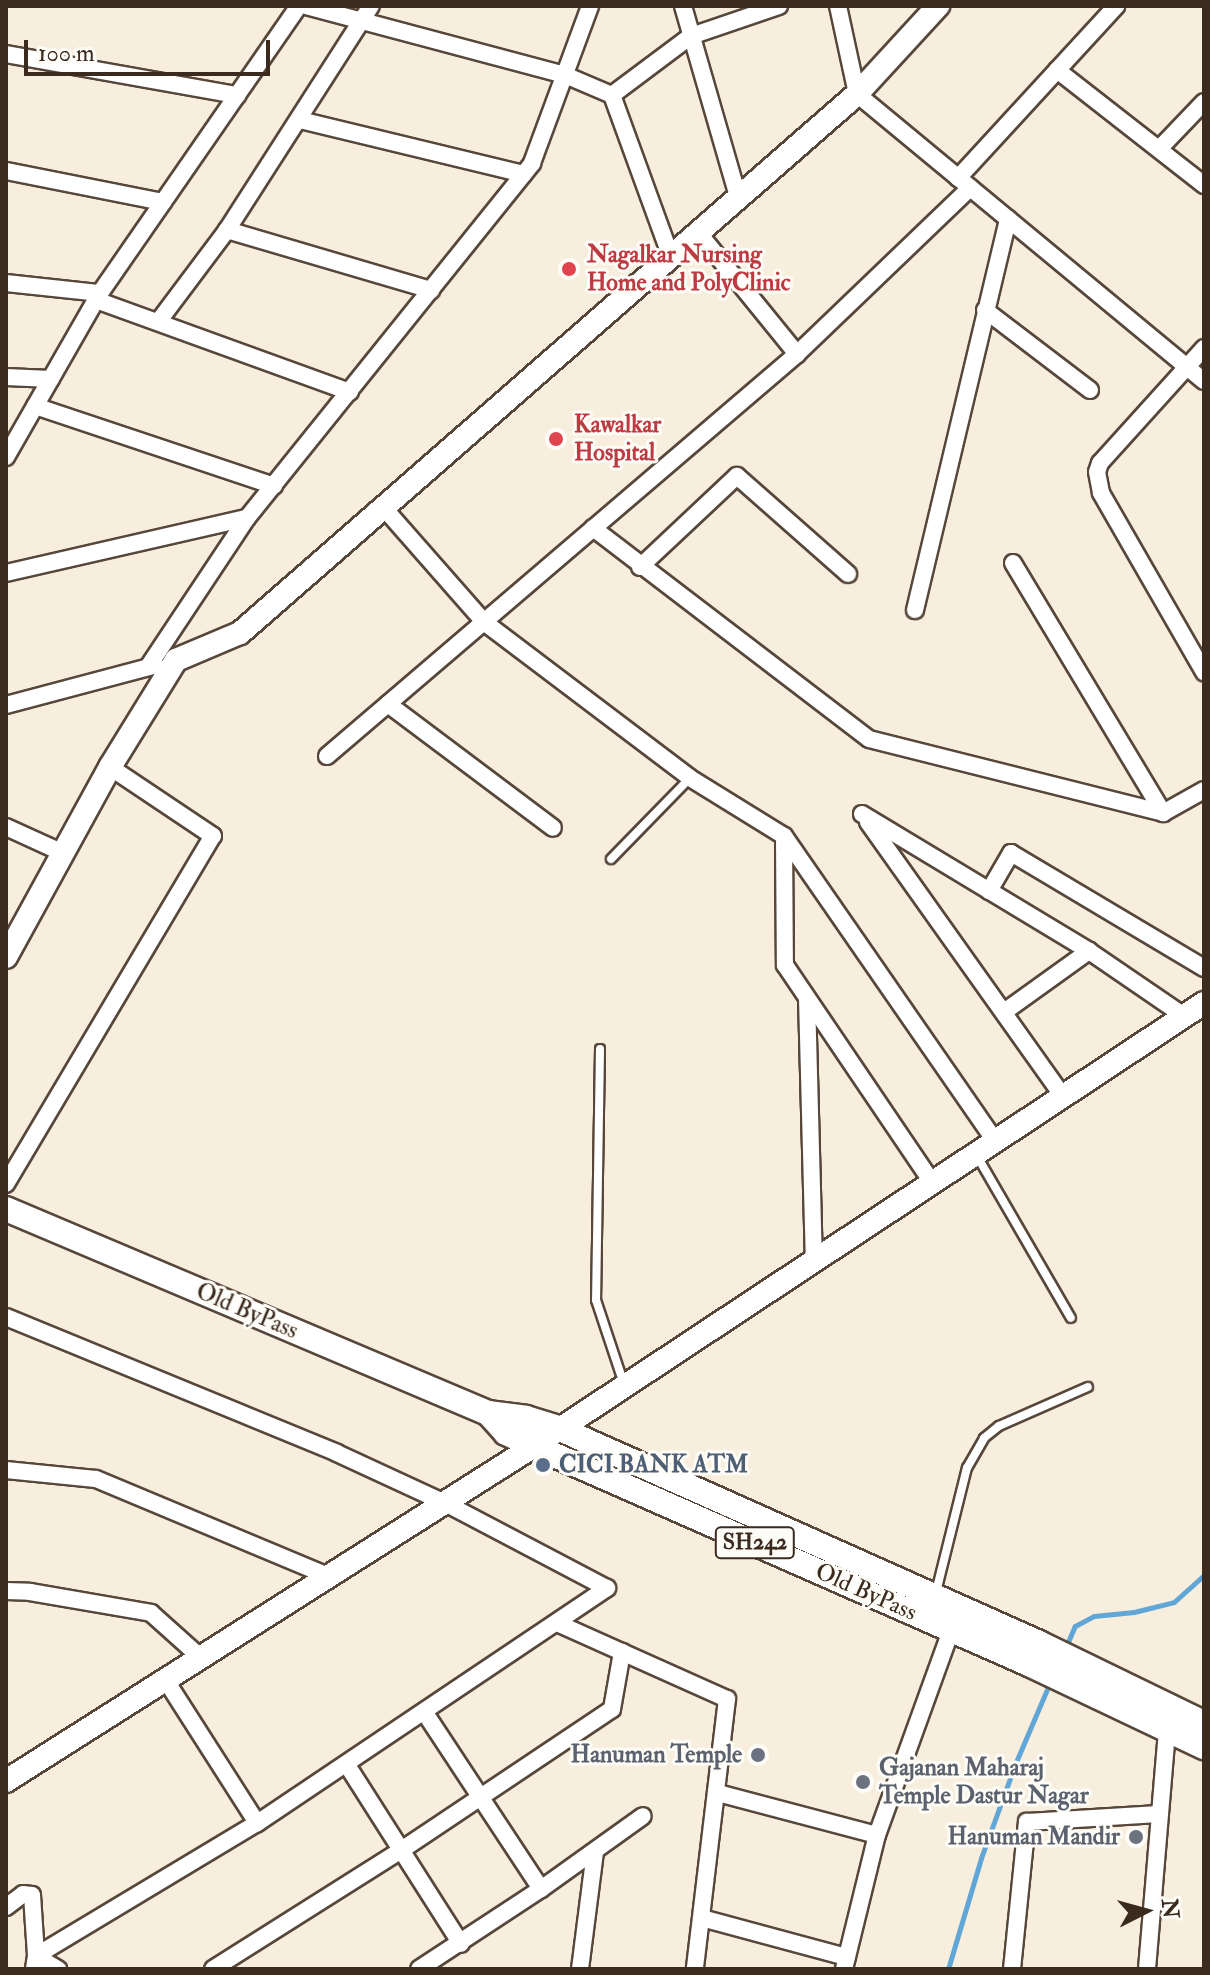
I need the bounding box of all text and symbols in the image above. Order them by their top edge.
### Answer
scale bar [28,24,274,74]
text: 100 m [38,38,95,69]
place label: Nagalkar Nursing Home and PolyClinic [587,241,790,297]
marker: Nagalkar Nursing Home and PolyClinic [558,258,580,280]
place label: Kawalkar Hospital [574,411,661,467]
marker: Kawalkar Hospital [545,428,567,450]
street label: Old ByPass [192,1277,302,1345]
place label: CICI BANK ATM [559,1451,748,1479]
marker: CICI BANK ATM [534,1456,552,1474]
road number: SH242 [713,1525,797,1561]
street label: Old ByPass [811,1557,921,1627]
place label: Hanuman Temple [571,1741,742,1769]
marker: Hanuman Temple [749,1746,767,1764]
place label: Gajanan Maharaj Temple Dastur Nagar [879,1754,1089,1810]
marker: Gajanan Maharaj Temple Dastur Nagar [854,1773,872,1791]
place label: Hanuman Mandir [948,1823,1120,1851]
marker: Hanuman Mandir [1127,1828,1145,1846]
north arrow [1106,1871,1186,1951]
text: N [1155,1897,1185,1920]

